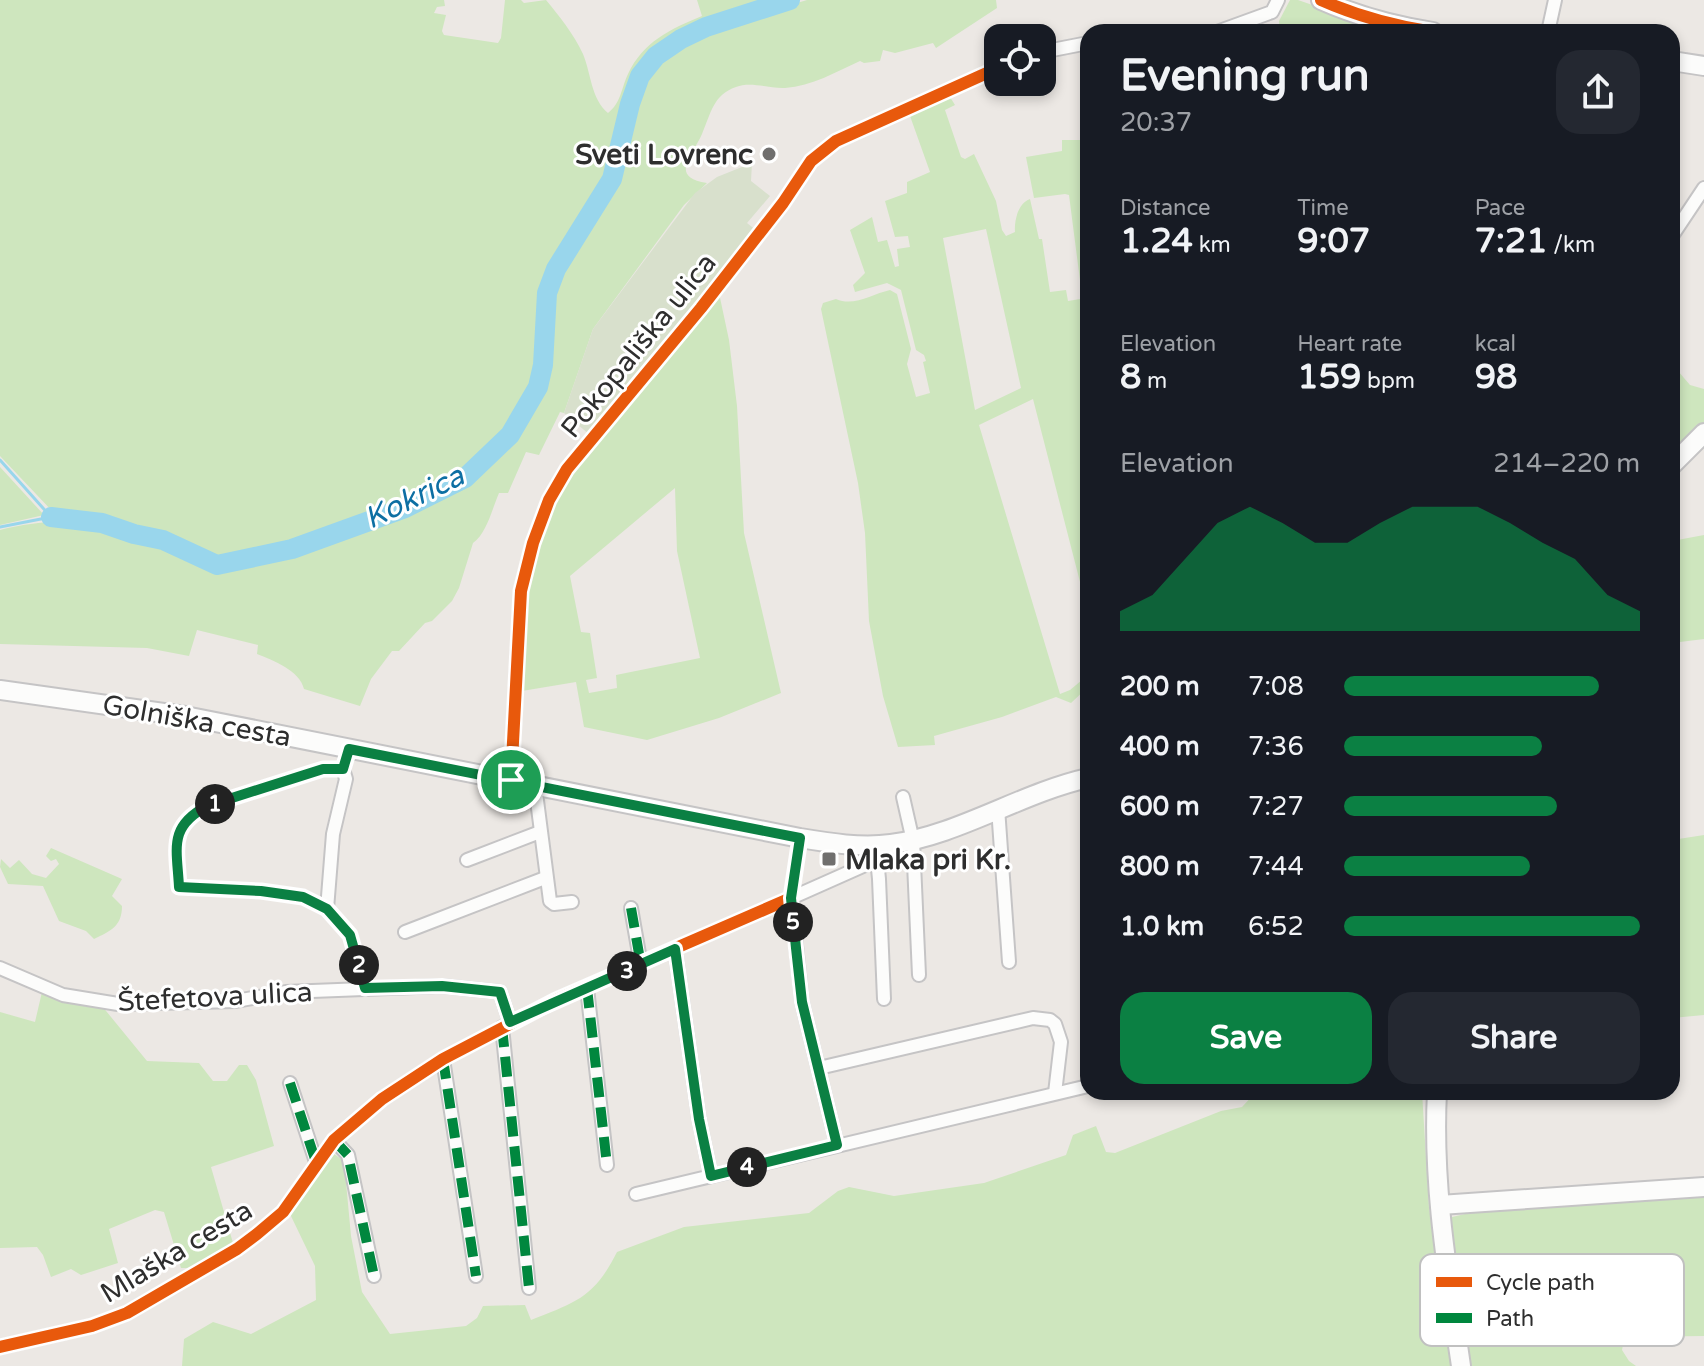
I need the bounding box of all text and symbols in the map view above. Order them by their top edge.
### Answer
map controls [984,24,1056,96]
button: locate [984,24,1056,96]
text: Evening run [1120,50,1369,103]
button: share [1556,50,1640,134]
text: 20:37 [1120,107,1192,138]
place label: Sveti Lovrenc [575,138,753,172]
marker: Sveti Lovrenc [760,145,778,163]
text: Distance [1120,195,1211,221]
text: Time [1297,195,1349,221]
text: Pace [1475,195,1525,221]
text: 1.24 [1120,221,1193,262]
text: 9:07 [1297,221,1370,262]
text: 7:21 [1475,221,1548,262]
text: km [1193,232,1231,258]
text: /km [1548,232,1595,258]
street label: Pokopališka ulica [554,246,724,445]
text: Elevation [1120,331,1216,357]
text: Heart rate [1297,331,1402,357]
text: kcal [1475,331,1516,357]
text: 8 [1120,357,1141,398]
text: 159 [1297,357,1361,398]
text: 98 [1475,357,1517,398]
text: m [1141,368,1167,394]
text: bpm [1361,368,1415,394]
text: Elevation [1120,448,1234,479]
text: 214–220 m [1493,448,1640,479]
water label: Kokrica [358,457,471,537]
text: 200 m [1120,671,1200,702]
text: 7:08 [1248,671,1304,702]
street label: Golniška cesta [100,688,294,754]
text: 400 m [1120,731,1200,762]
text: 7:36 [1248,731,1304,762]
pin [477,746,545,814]
icon: arrive [489,758,533,802]
pin: 1 [195,784,235,824]
text: 1 [208,791,222,817]
text: 600 m [1120,791,1200,822]
text: 7:27 [1248,791,1304,822]
place label: Mlaka pri Kr. [845,843,1011,877]
marker: Mlaka pri Kr. [820,850,838,868]
text: 800 m [1120,851,1200,882]
text: 7:44 [1248,851,1304,882]
pin: 5 [773,902,813,942]
text: 5 [786,909,800,935]
text: 1.0 km [1120,911,1204,942]
text: 6:52 [1248,911,1304,942]
pin: 2 [339,945,379,985]
pin: 3 [607,951,647,991]
text: 2 [352,952,366,978]
text: 3 [620,958,634,984]
street label: Štefetova ulica [117,975,314,1019]
button: Save [1120,992,1372,1084]
button: Share [1388,992,1640,1084]
pin: 4 [727,1147,767,1187]
text: 4 [740,1154,754,1180]
street label: Mlaška cesta [94,1193,259,1311]
legend [1420,1254,1684,1346]
text: Cycle path [1486,1270,1595,1296]
text: Path [1486,1306,1534,1332]

